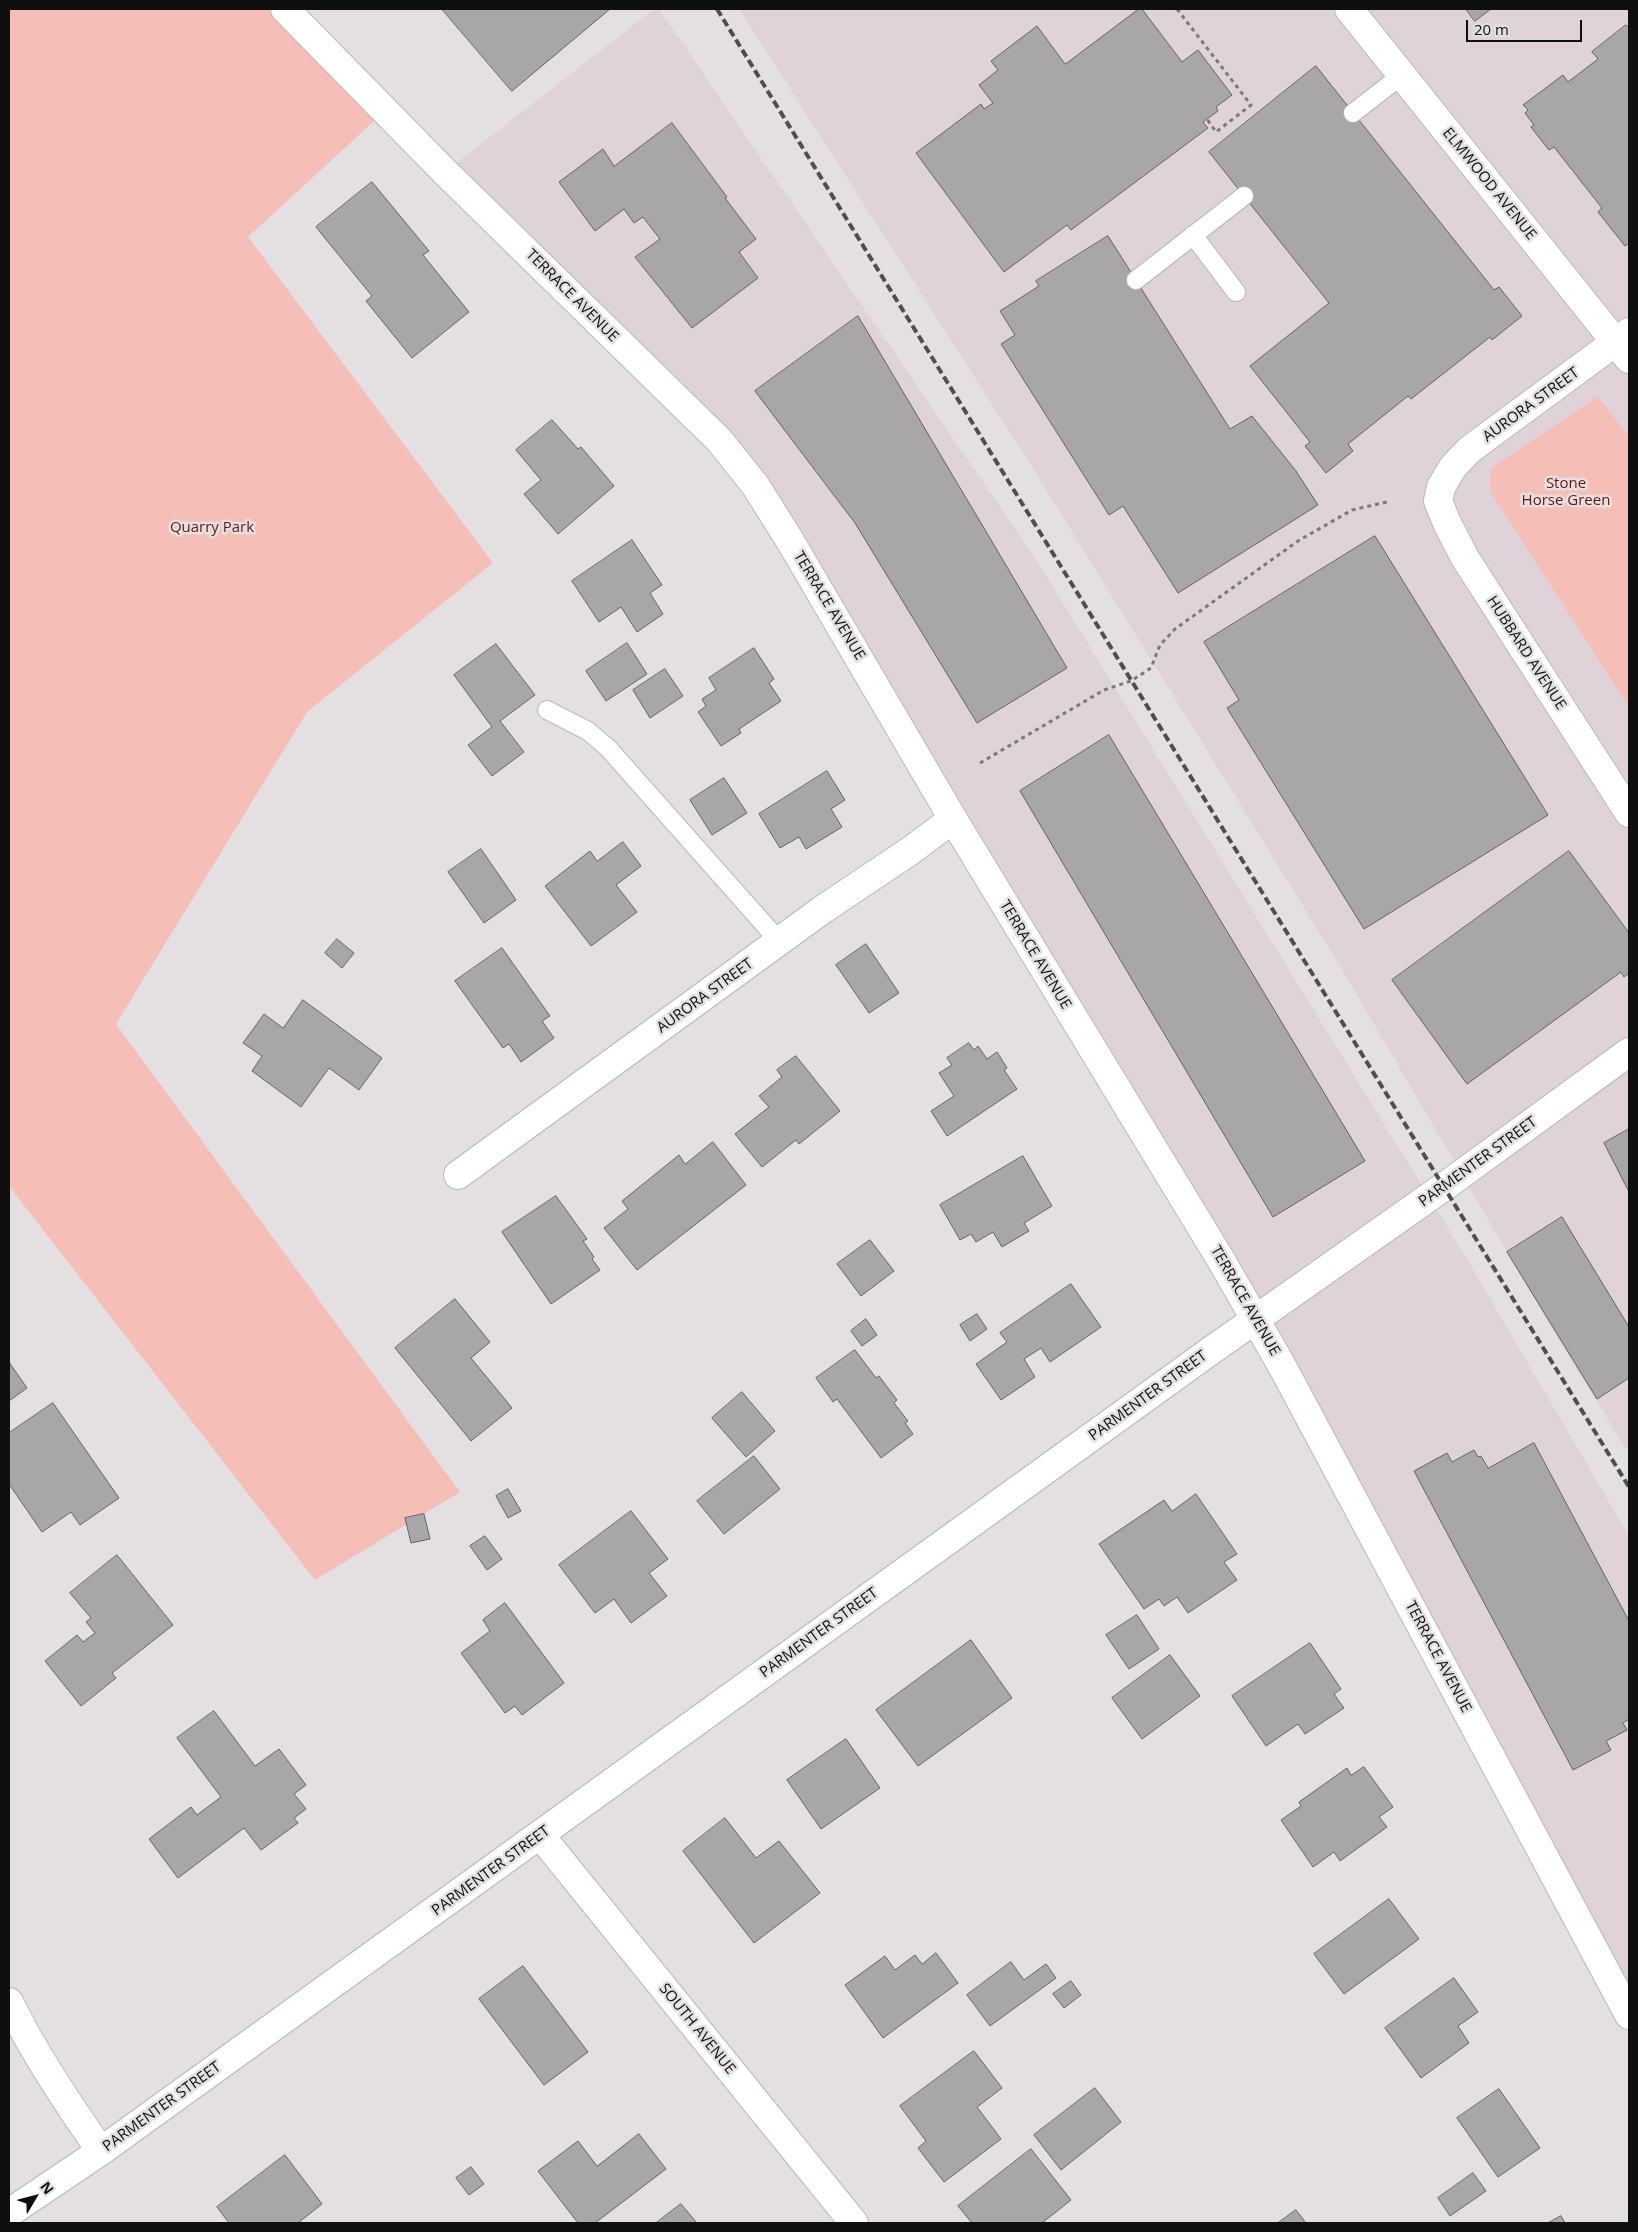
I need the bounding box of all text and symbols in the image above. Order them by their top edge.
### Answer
scale bar [1468,10,1584,42]
text: 20 m [1474,19,1509,39]
street label: ELMWOOD AVENUE [1438,124,1540,244]
street label: TERRACE AVENUE [522,246,622,346]
street label: AURORA STREET [1479,364,1583,446]
park label: Stone Horse Green [1522,475,1610,510]
park label: Quarry Park [170,519,254,537]
street label: TERRACE AVENUE [789,548,869,664]
street label: HUBBARD AVENUE [1482,593,1570,713]
street label: TERRACE AVENUE [995,897,1075,1013]
street label: AURORA STREET [653,955,757,1037]
street label: PARMENTER STREET [1416,1113,1540,1211]
street label: TERRACE AVENUE [1206,1243,1284,1359]
street label: PARMENTER STREET [1086,1347,1210,1445]
street label: PARMENTER STREET [757,1584,881,1682]
street label: TERRACE AVENUE [1401,1598,1475,1716]
street label: PARMENTER STREET [429,1822,553,1920]
street label: SOUTH AVENUE [655,1980,739,2078]
street label: PARMENTER STREET [100,2058,224,2156]
north arrow [10,2172,60,2222]
text: N [36,2177,58,2198]

